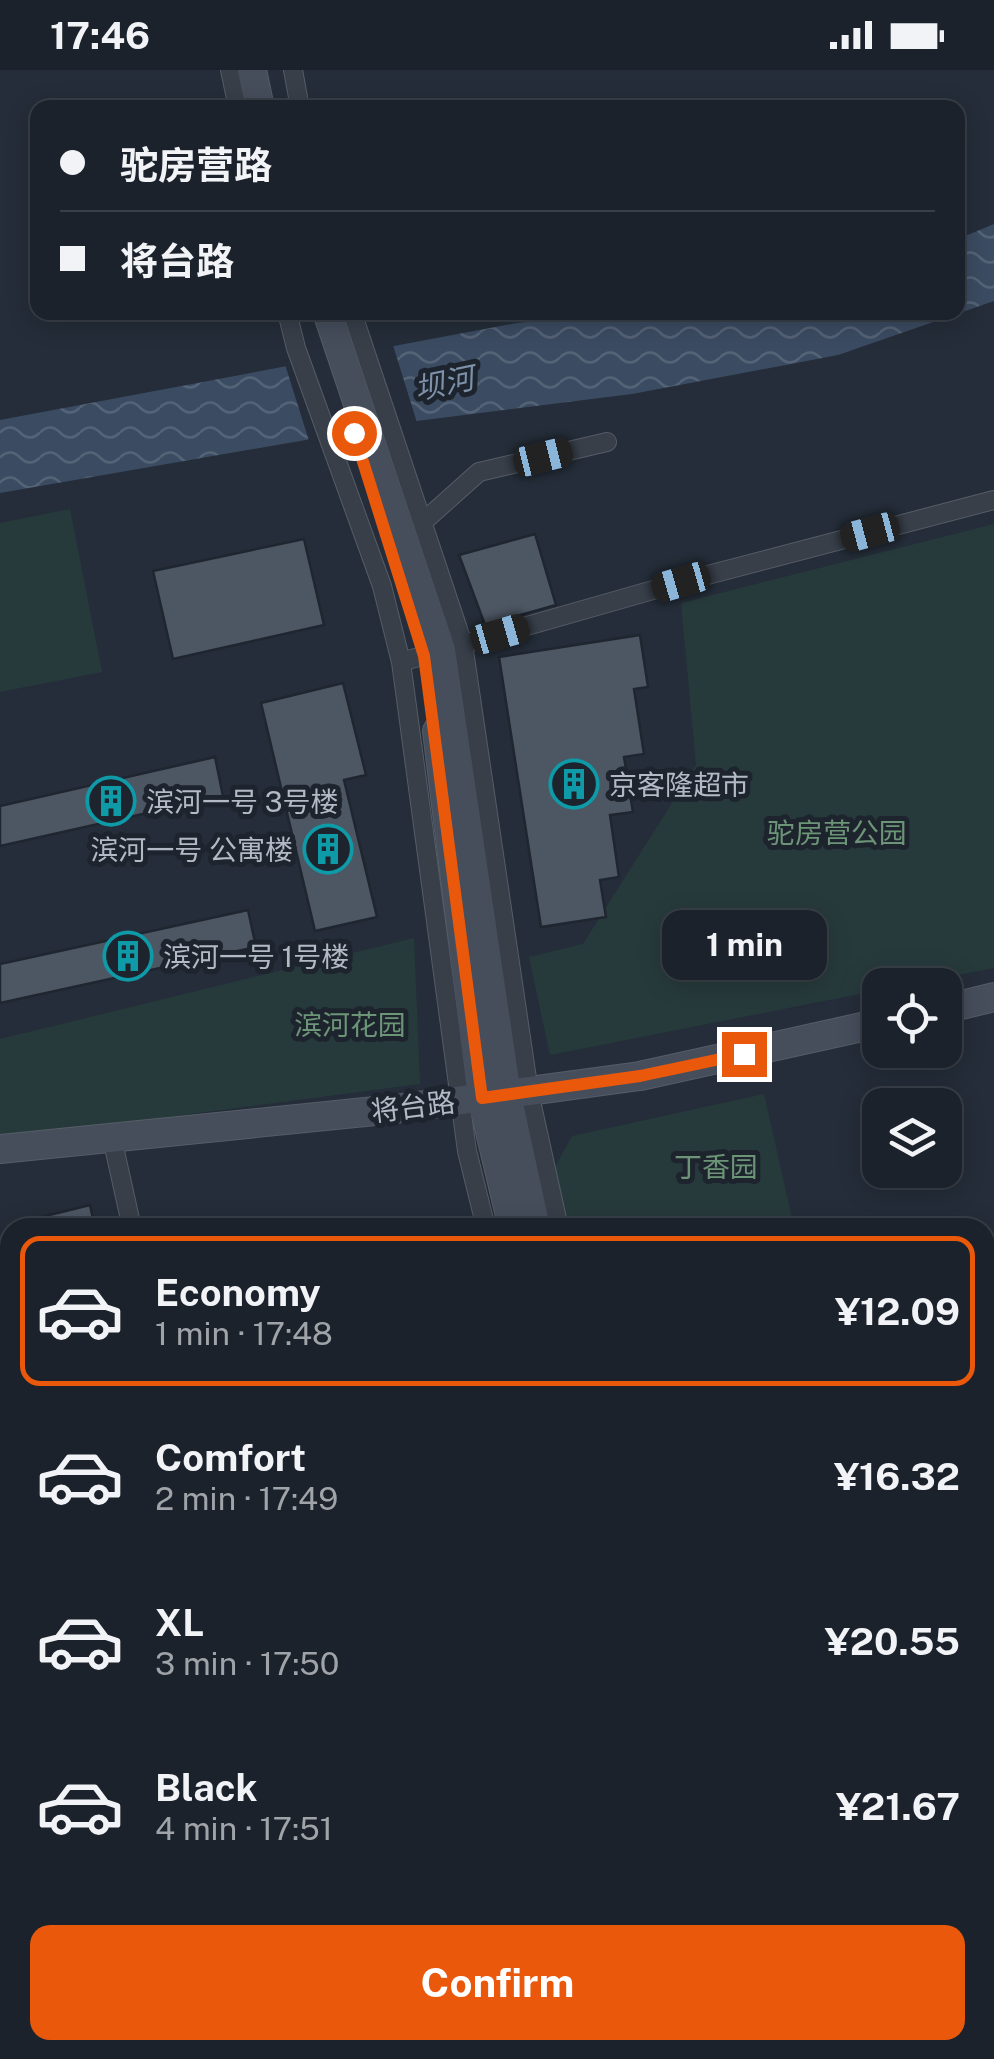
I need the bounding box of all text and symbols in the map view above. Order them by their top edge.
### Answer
text: 17:46 [50,13,150,58]
text: 驼房营路 [120,143,272,188]
text: 将台路 [120,239,234,284]
water label: 坝河 [411,358,482,407]
route start [332,411,377,456]
car [510,435,576,479]
car [837,510,903,554]
car [648,559,714,605]
car [467,611,533,657]
building icon: 京客隆超市 [548,758,600,810]
place label: 京客隆超市 [609,768,749,801]
building icon: 滨河一号 3号楼 [85,775,137,827]
place label: 滨河一号 3号楼 [146,785,338,818]
park label: 驼房营公园 [767,816,907,849]
building icon: 滨河一号 公寓楼 [302,823,354,875]
place label: 滨河一号 公寓楼 [90,833,293,866]
callout: 1 min [662,909,826,979]
text: 1 min [706,926,783,963]
building icon: 滨河一号 1号楼 [102,930,154,982]
place label: 滨河一号 1号楼 [163,940,349,973]
map controls [862,968,962,1188]
button: locate [862,968,962,1068]
park label: 滨河花园 [294,1008,406,1041]
route end [722,1032,767,1077]
street label: 将台路 [369,1085,457,1127]
button: layers [862,1088,962,1188]
park label: 丁香园 [674,1150,758,1183]
icon: car [35,1266,125,1356]
text: Economy [155,1270,321,1315]
text: ¥12.09 [835,1289,960,1334]
text: 1 min · 17:48 [155,1315,333,1352]
icon: car [35,1431,125,1521]
text: Comfort [155,1435,306,1480]
text: ¥16.32 [834,1454,960,1499]
text: 2 min · 17:49 [155,1480,338,1517]
icon: car [35,1596,125,1686]
text: XL [155,1600,204,1645]
text: ¥20.55 [825,1619,960,1664]
text: 3 min · 17:50 [155,1645,339,1682]
icon: car [35,1761,125,1851]
text: Black [155,1765,258,1810]
text: ¥21.67 [836,1784,960,1829]
text: 4 min · 17:51 [155,1810,333,1847]
button: Confirm [30,1925,965,2040]

